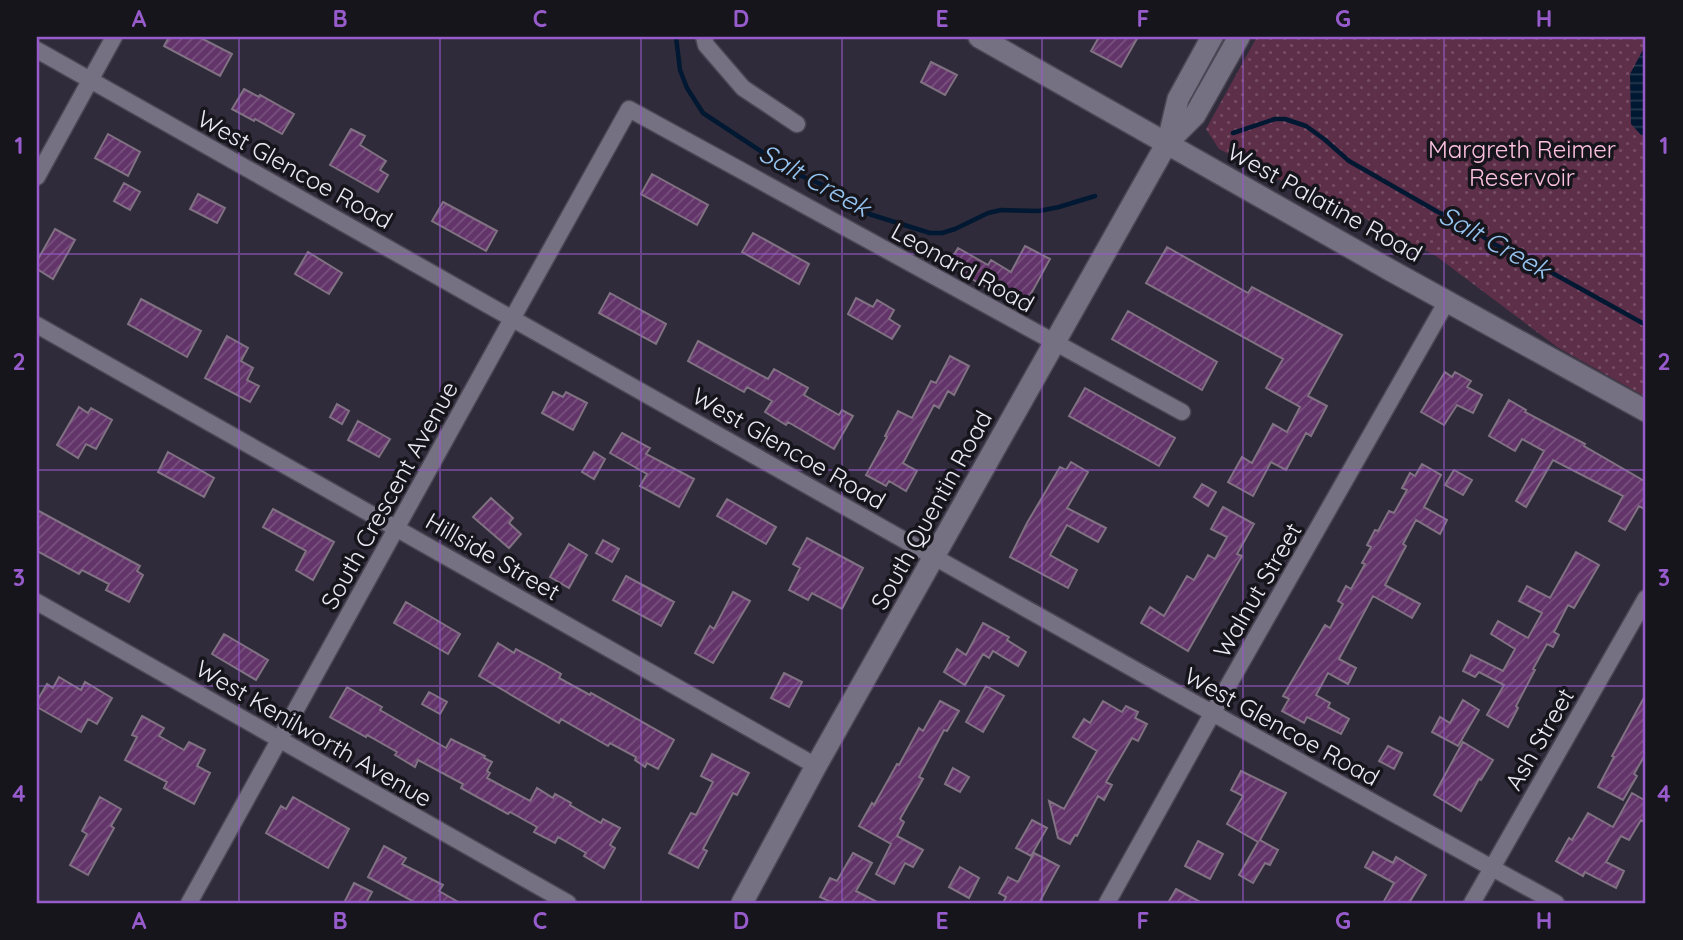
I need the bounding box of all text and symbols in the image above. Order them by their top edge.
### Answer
text: A [132,4,147,33]
text: B [332,4,348,33]
text: C [533,4,547,33]
text: D [733,4,749,33]
text: E [935,4,949,33]
text: F [1137,4,1149,33]
text: G [1335,4,1351,33]
text: H [1536,4,1552,33]
street label: West Glencoe Road [192,103,398,235]
text: 1 [15,131,23,160]
text: 1 [1660,131,1668,160]
park label: Margreth Reimer Reservoir [1428,134,1616,192]
water label: Salt Creek [754,136,878,225]
street label: West Palatine Road [1222,136,1428,268]
water label: Salt Creek [1434,198,1558,287]
street label: Leonard Road [886,215,1040,319]
text: 2 [12,347,26,376]
text: 2 [1657,347,1671,376]
street label: South Crescent Avenue [314,376,464,614]
street label: West Glencoe Road [687,380,891,516]
street label: South Quentin Road [864,405,998,615]
street label: Hillside Street [421,505,565,607]
street label: Walnut Street [1206,517,1308,663]
text: 3 [13,563,25,592]
text: 3 [1658,563,1670,592]
street label: West Kenilworth Avenue [190,653,438,813]
street label: West Glencoe Road [1179,660,1385,792]
street label: Ash Street [1498,683,1580,795]
text: 4 [12,779,26,808]
text: 4 [1657,779,1671,808]
text: A [132,906,147,935]
text: B [332,906,348,935]
text: C [533,906,547,935]
text: D [733,906,749,935]
text: E [935,906,949,935]
text: F [1137,906,1149,935]
text: G [1335,906,1351,935]
text: H [1536,906,1552,935]

